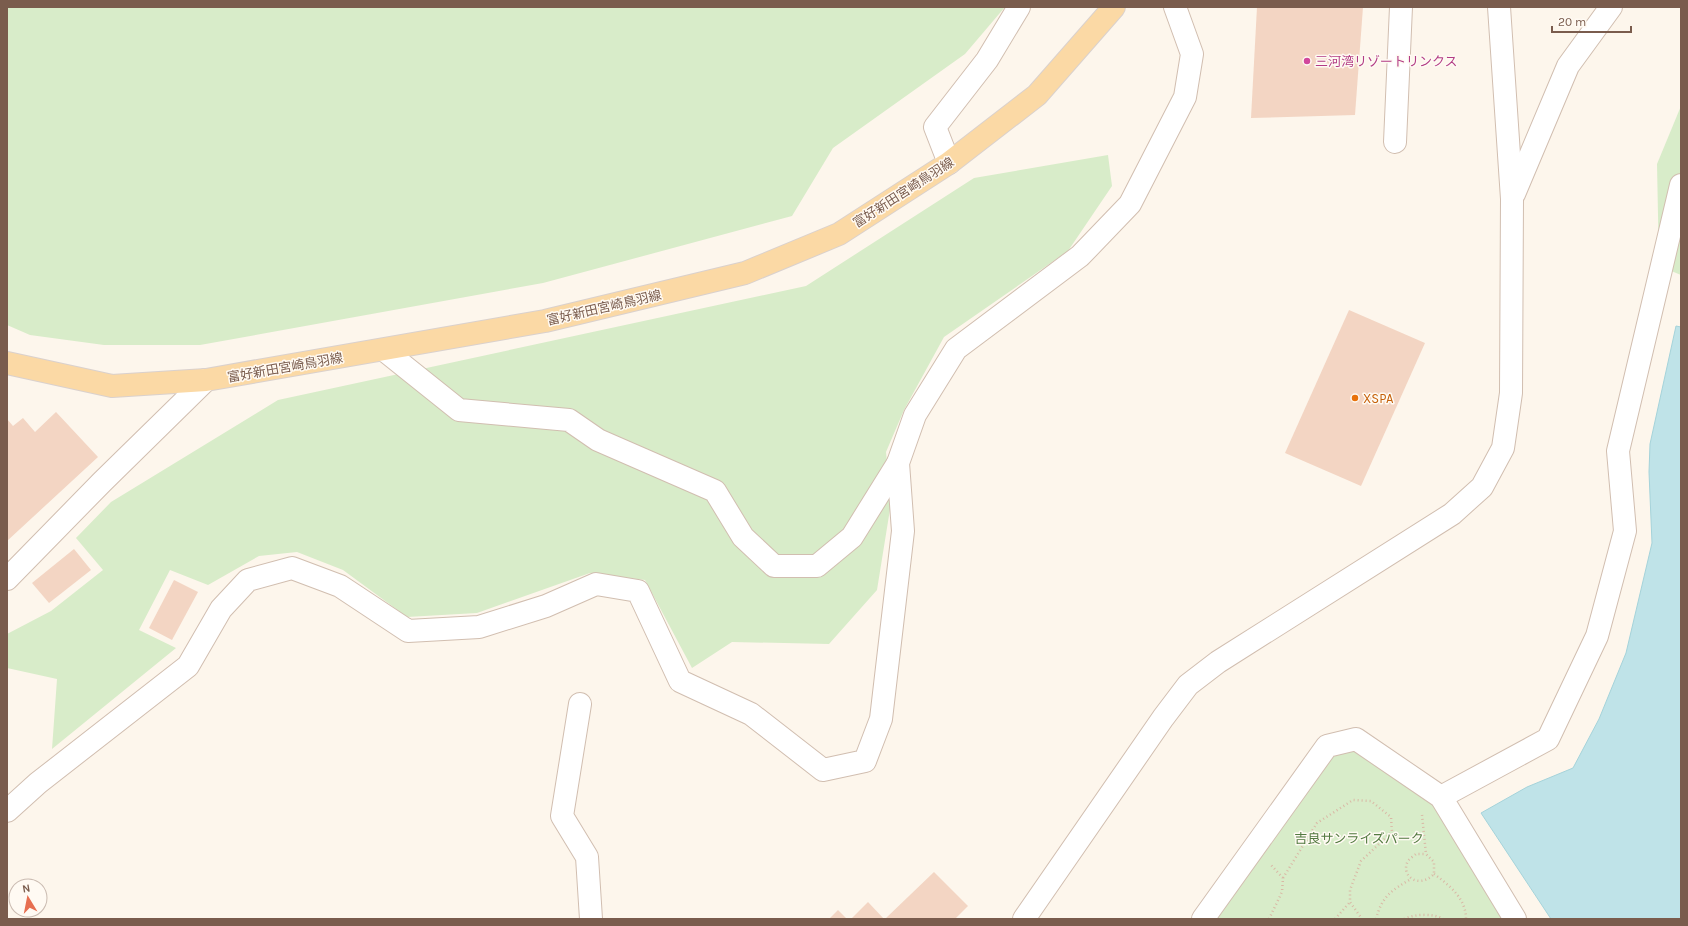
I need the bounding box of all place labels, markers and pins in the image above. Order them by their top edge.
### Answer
place label: 三河湾リゾートリンクス [1315,54,1458,69]
marker: 三河湾リゾートリンクス [1302,56,1312,66]
place label: XSPA [1363,391,1394,406]
marker: XSPA [1350,393,1360,403]

